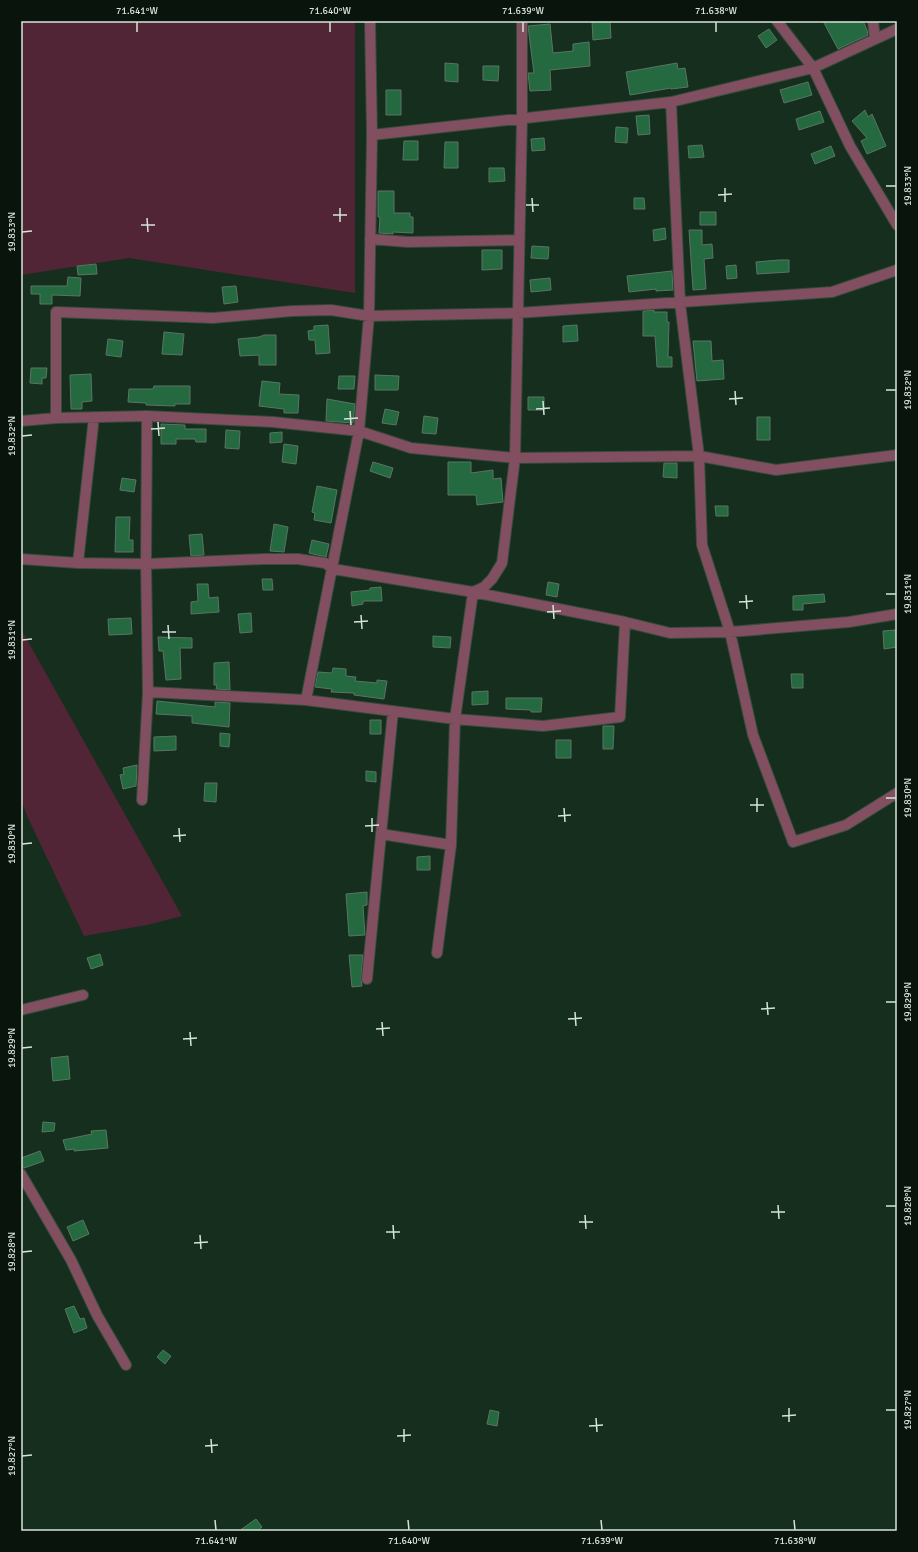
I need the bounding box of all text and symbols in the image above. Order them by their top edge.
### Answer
text: 71.641°W [116,5,158,17]
text: 71.640°W [309,5,351,17]
text: 71.639°W [502,5,544,17]
text: 71.638°W [695,5,737,17]
text: 19.833°N [902,166,914,206]
text: 19.833°N [6,212,18,252]
text: 19.832°N [902,370,914,410]
text: 19.832°N [6,416,18,456]
text: 19.831°N [902,574,914,614]
text: 19.831°N [6,620,18,660]
text: 19.830°N [902,778,914,818]
text: 19.830°N [6,824,18,864]
text: 19.829°N [902,982,914,1022]
text: 19.829°N [6,1028,18,1068]
text: 19.828°N [902,1186,914,1226]
text: 19.828°N [6,1232,18,1272]
text: 19.827°N [902,1390,914,1430]
text: 19.827°N [6,1436,18,1476]
text: 71.641°W [195,1535,237,1547]
text: 71.640°W [388,1535,430,1547]
text: 71.639°W [581,1535,623,1547]
text: 71.638°W [774,1535,816,1547]

